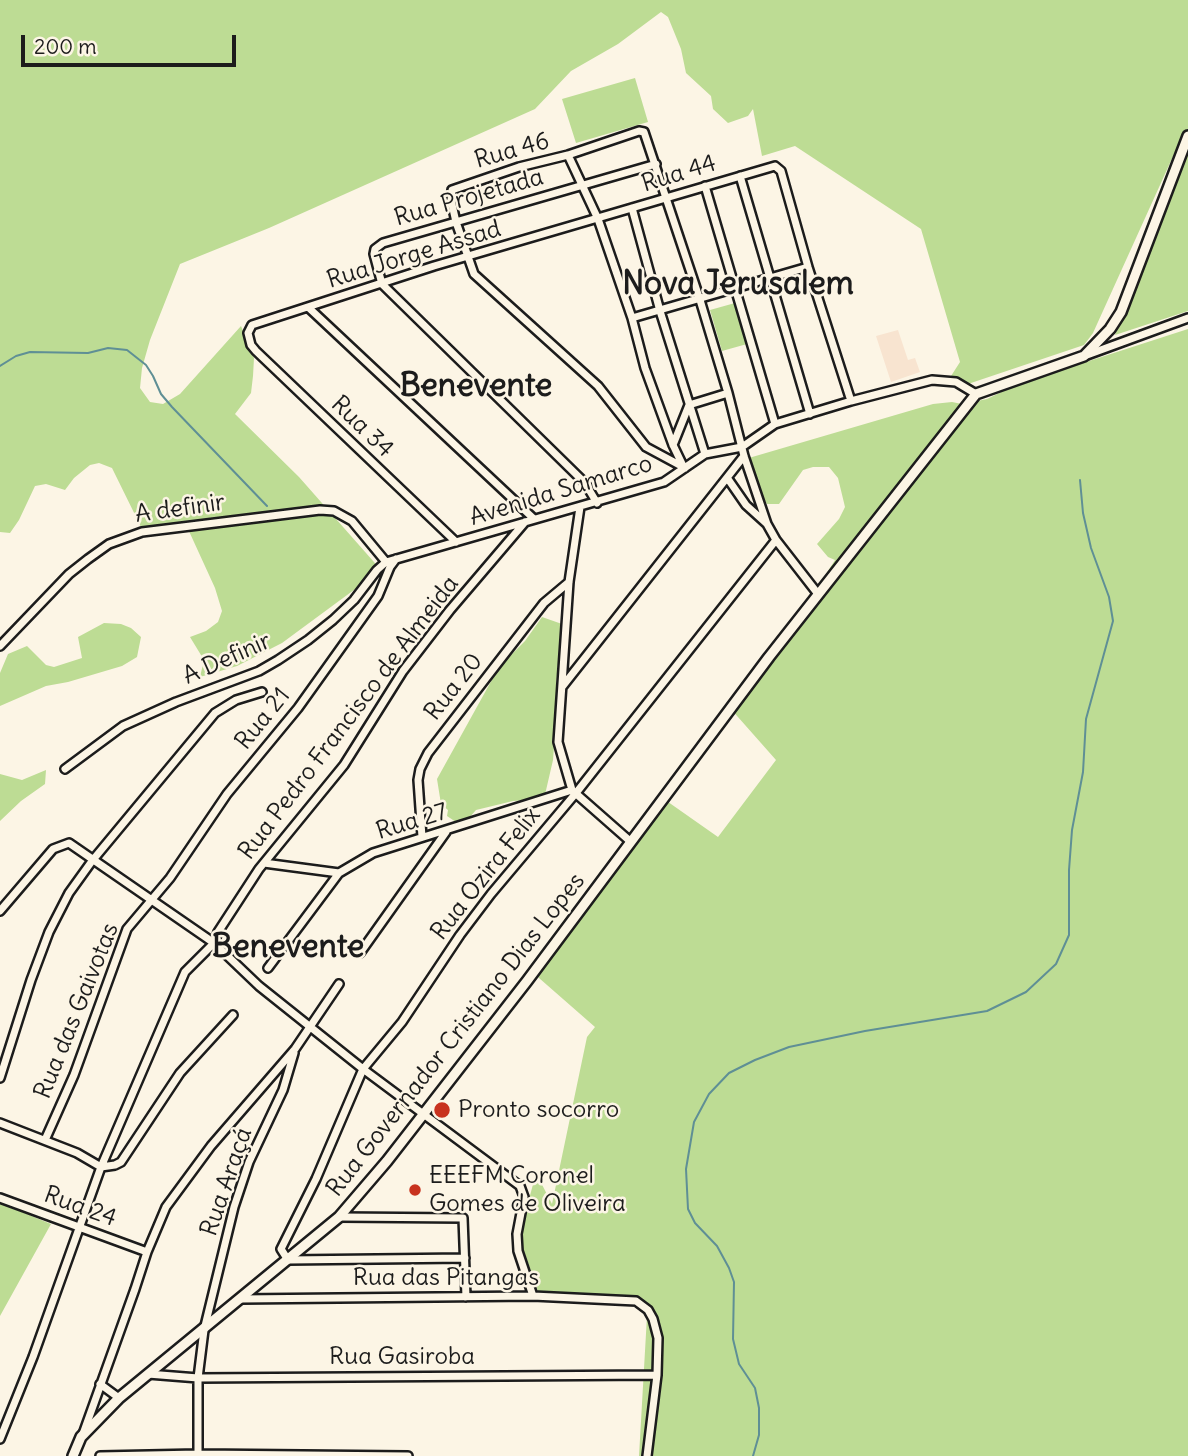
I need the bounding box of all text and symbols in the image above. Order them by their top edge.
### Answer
scale bar [24,21,240,65]
text: 200 m [34,33,97,60]
street label: Rua 46 [471,127,553,175]
street label: Rua 44 [638,149,720,199]
street label: Rua Projetada [391,163,547,233]
street label: Rua Jorge Assad [323,215,505,295]
district label: Nova Jerusalem [622,266,854,304]
district label: Benevente [400,368,552,406]
street label: Rua 34 [325,390,399,464]
street label: Avenida Samarco [466,450,656,532]
street label: A definir [133,488,227,530]
street label: Rua Pedro Francisco de Almeida [233,570,465,866]
street label: A Definir [178,627,276,691]
street label: Rua 20 [419,648,489,726]
street label: Rua 21 [229,682,297,756]
street label: Rua 27 [373,798,451,846]
street label: Rua Ozira Felix [425,802,547,946]
street label: Rua Governador Cristiano Dias Lopes [321,867,591,1203]
street label: Rua das Gaivotas [29,919,125,1103]
district label: Benevente [212,929,364,967]
place label: Pronto socorro [458,1096,619,1124]
marker: Pronto socorro [432,1100,452,1120]
street label: Rua Araçá [195,1124,259,1240]
place label: EEEFM Coronel Gomes de Oliveira [429,1162,626,1218]
street label: Rua 24 [40,1181,120,1233]
marker: EEEFM Coronel Gomes de Oliveira [407,1182,423,1198]
street label: Rua das Pitangas [353,1264,539,1292]
street label: Rua Gasiroba [329,1343,475,1371]

